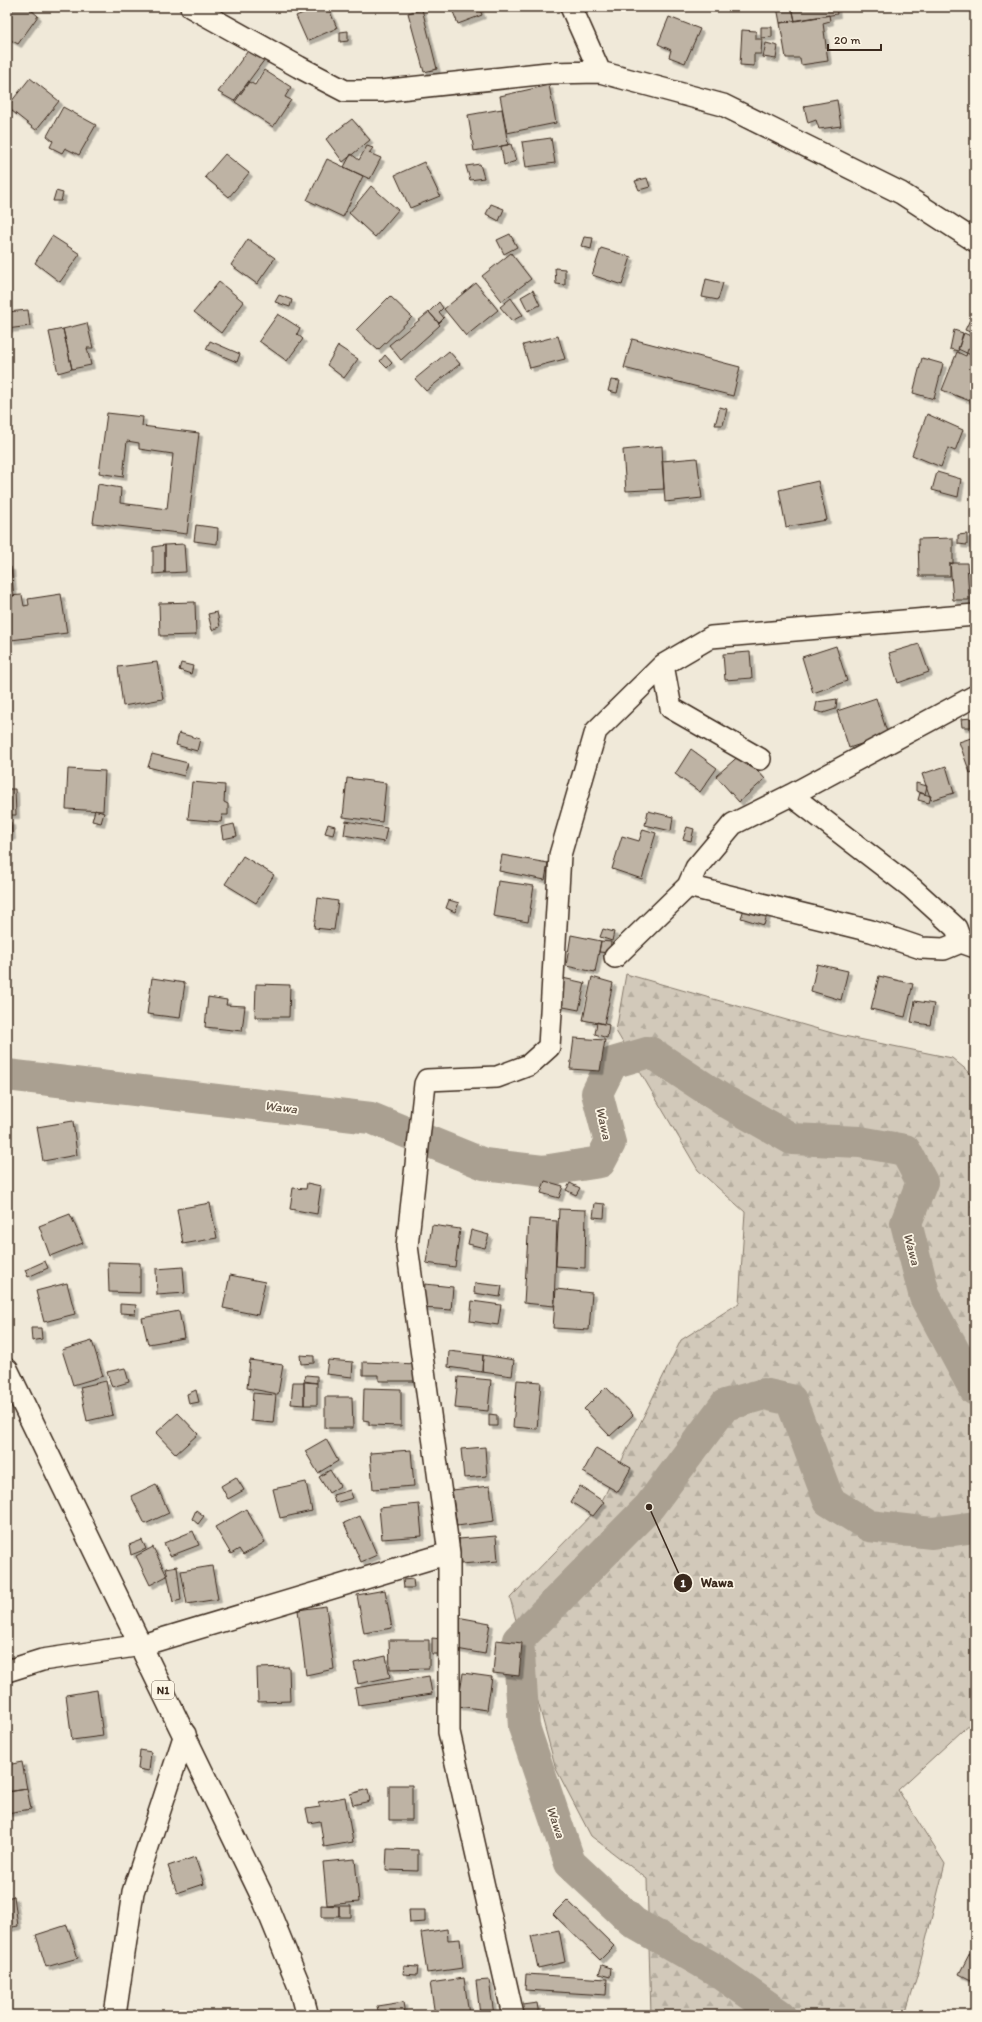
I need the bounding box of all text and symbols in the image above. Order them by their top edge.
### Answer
scale bar [828,26,881,52]
text: 20 m [834,33,861,47]
water label: Wawa [264,1098,299,1117]
water label: Wawa [593,1105,615,1141]
water label: Wawa [901,1231,924,1267]
callout: Wawa [673,1570,742,1595]
text: Wawa [701,1575,734,1590]
text: 1 [680,1576,686,1590]
road number: N1 [152,1681,174,1699]
water label: Wawa [544,1804,569,1840]

